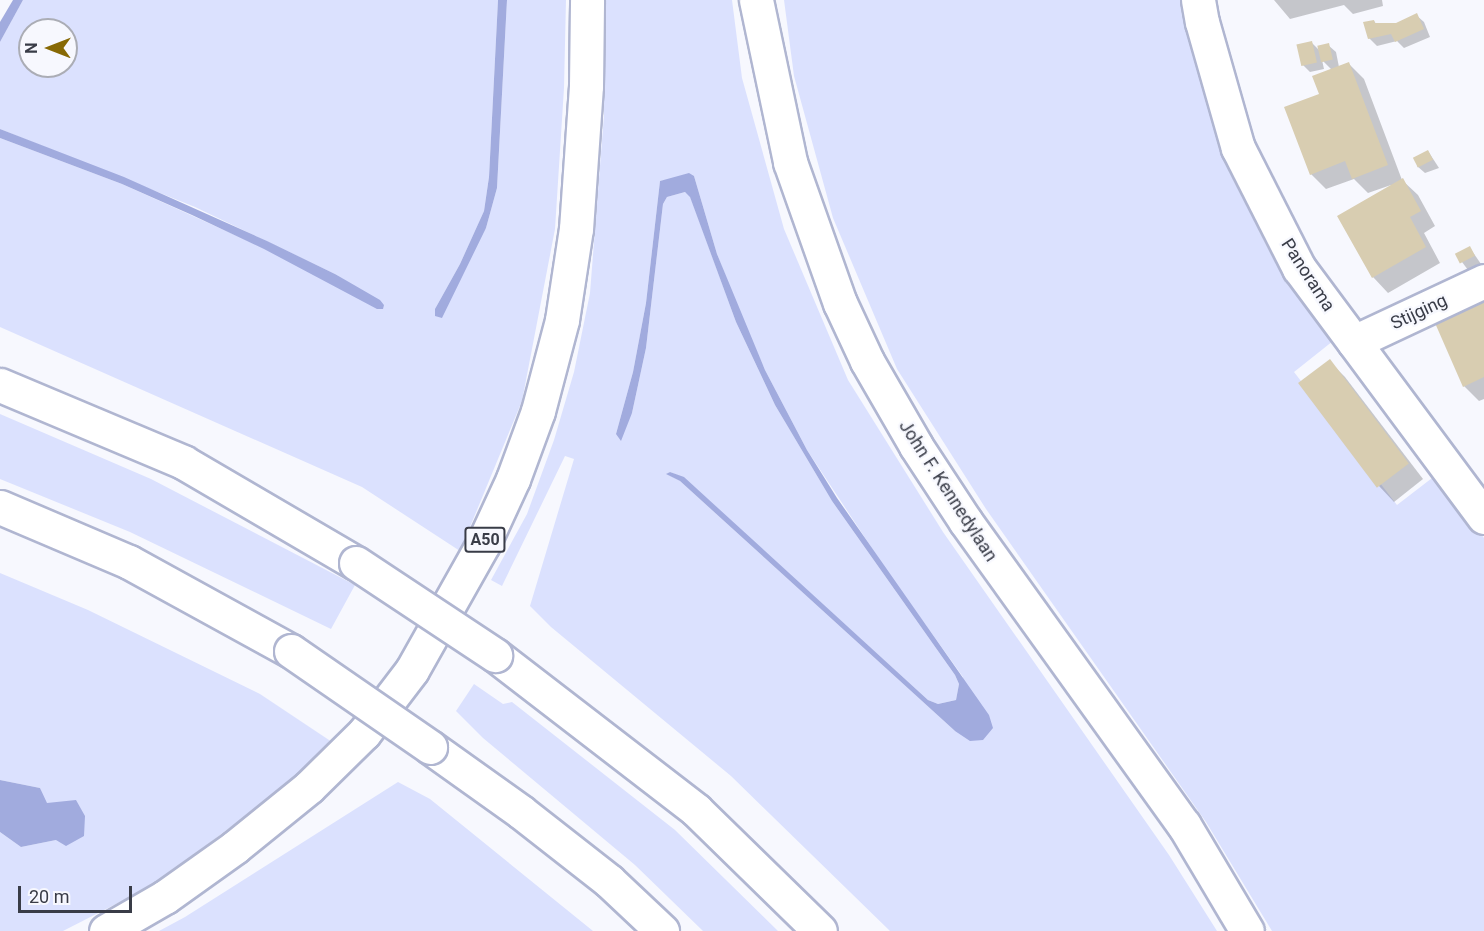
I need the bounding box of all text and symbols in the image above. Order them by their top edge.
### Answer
north arrow [18,18,78,78]
text: N [22,42,41,54]
street label: Panorama [1277,235,1339,315]
street label: Stijging [1387,290,1451,334]
street label: John F. Kennedylaan [894,416,1002,566]
road number: A50 [464,527,506,553]
scale bar [21,874,135,912]
text: 20 m [29,886,69,907]

